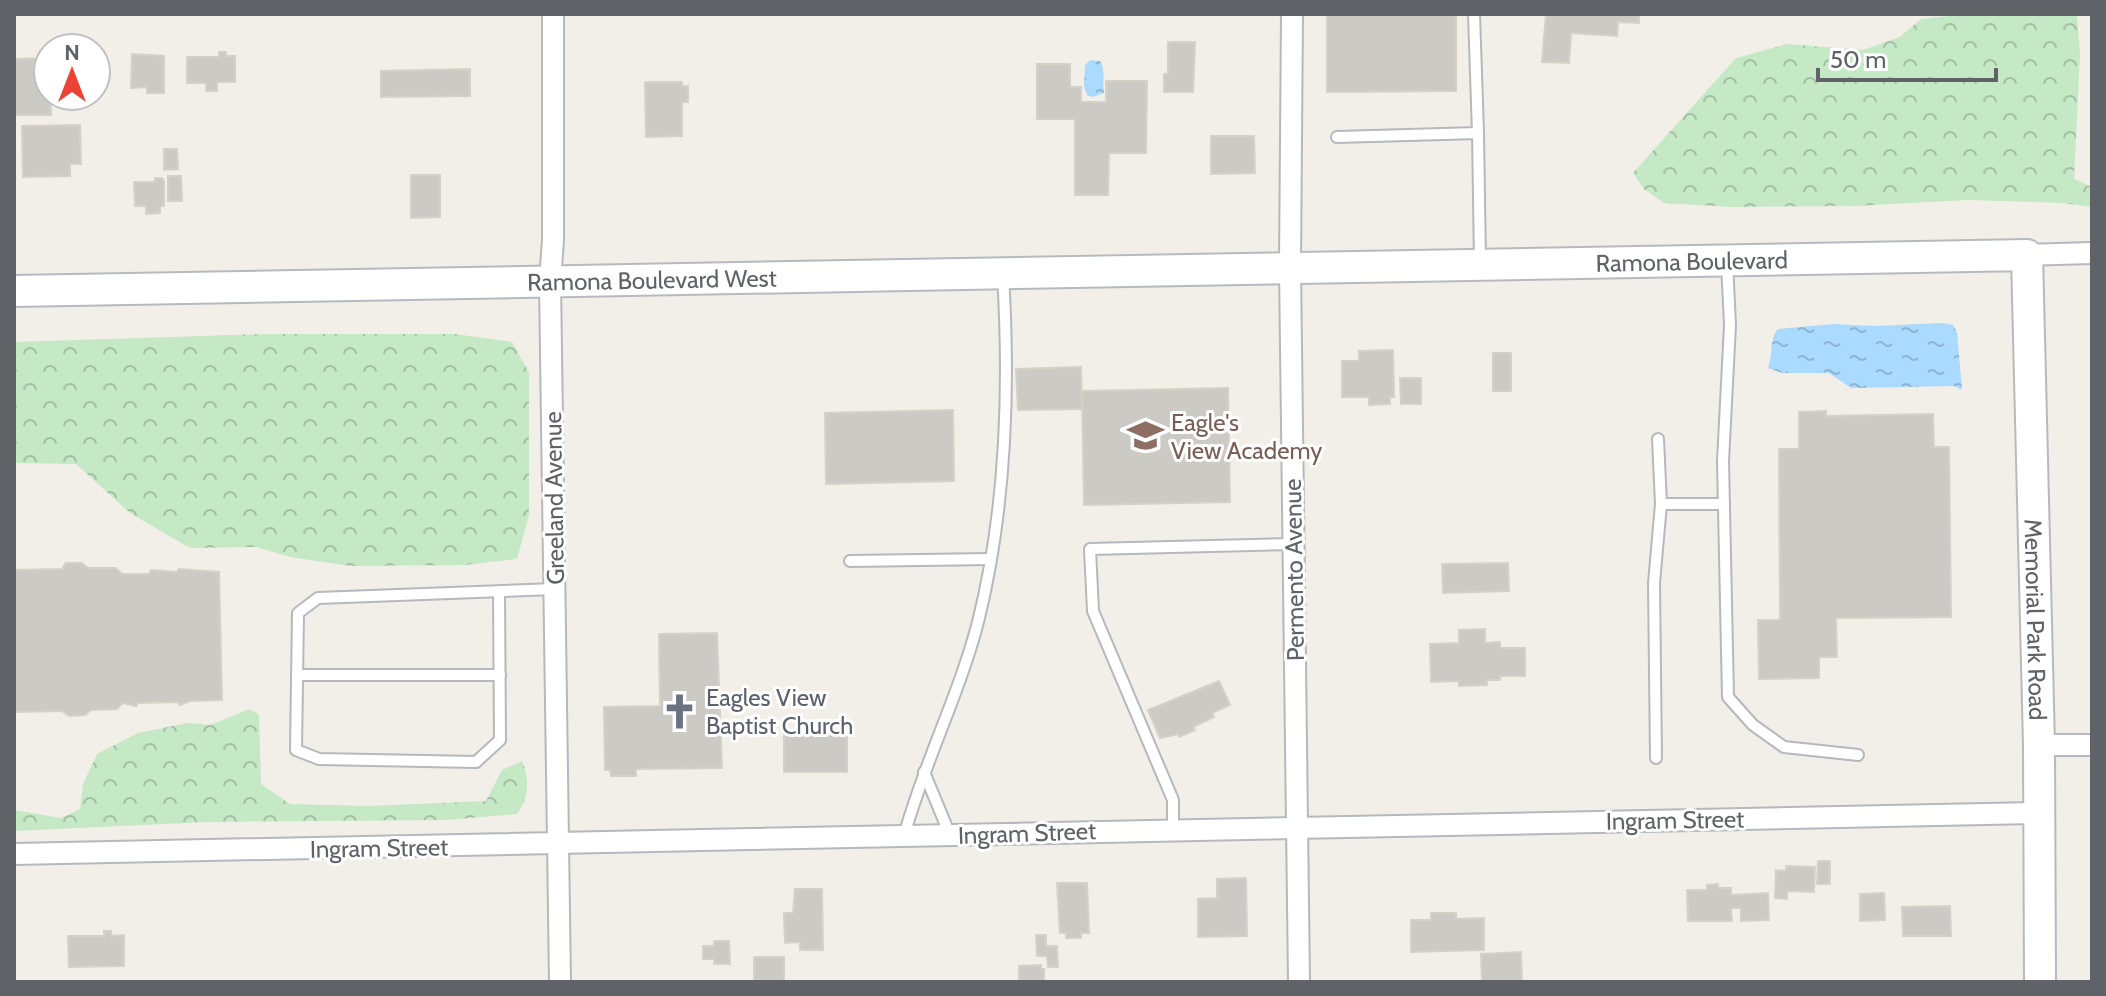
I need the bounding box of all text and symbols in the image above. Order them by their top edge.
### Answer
north arrow [32,32,112,112]
scale bar [1818,32,1996,82]
text: N [64,39,80,66]
text: 50 m [1830,45,1886,74]
street label: Ramona Boulevard [1595,245,1788,277]
street label: Ramona Boulevard West [527,263,777,296]
place label: Eagle's View Academy [1171,408,1322,465]
street label: Greeland Avenue [538,411,570,585]
school or university icon: Eagle's View Academy [1126,417,1164,455]
street label: Permento Avenue [1278,478,1310,662]
street label: Memorial Park Road [2019,518,2053,721]
place label: Eagles View Baptist Church [706,683,853,740]
church icon: Eagles View Baptist Church [661,692,699,730]
street label: Ingram Street [1606,804,1744,836]
street label: Ingram Street [957,816,1097,850]
street label: Ingram Street [310,832,448,864]

